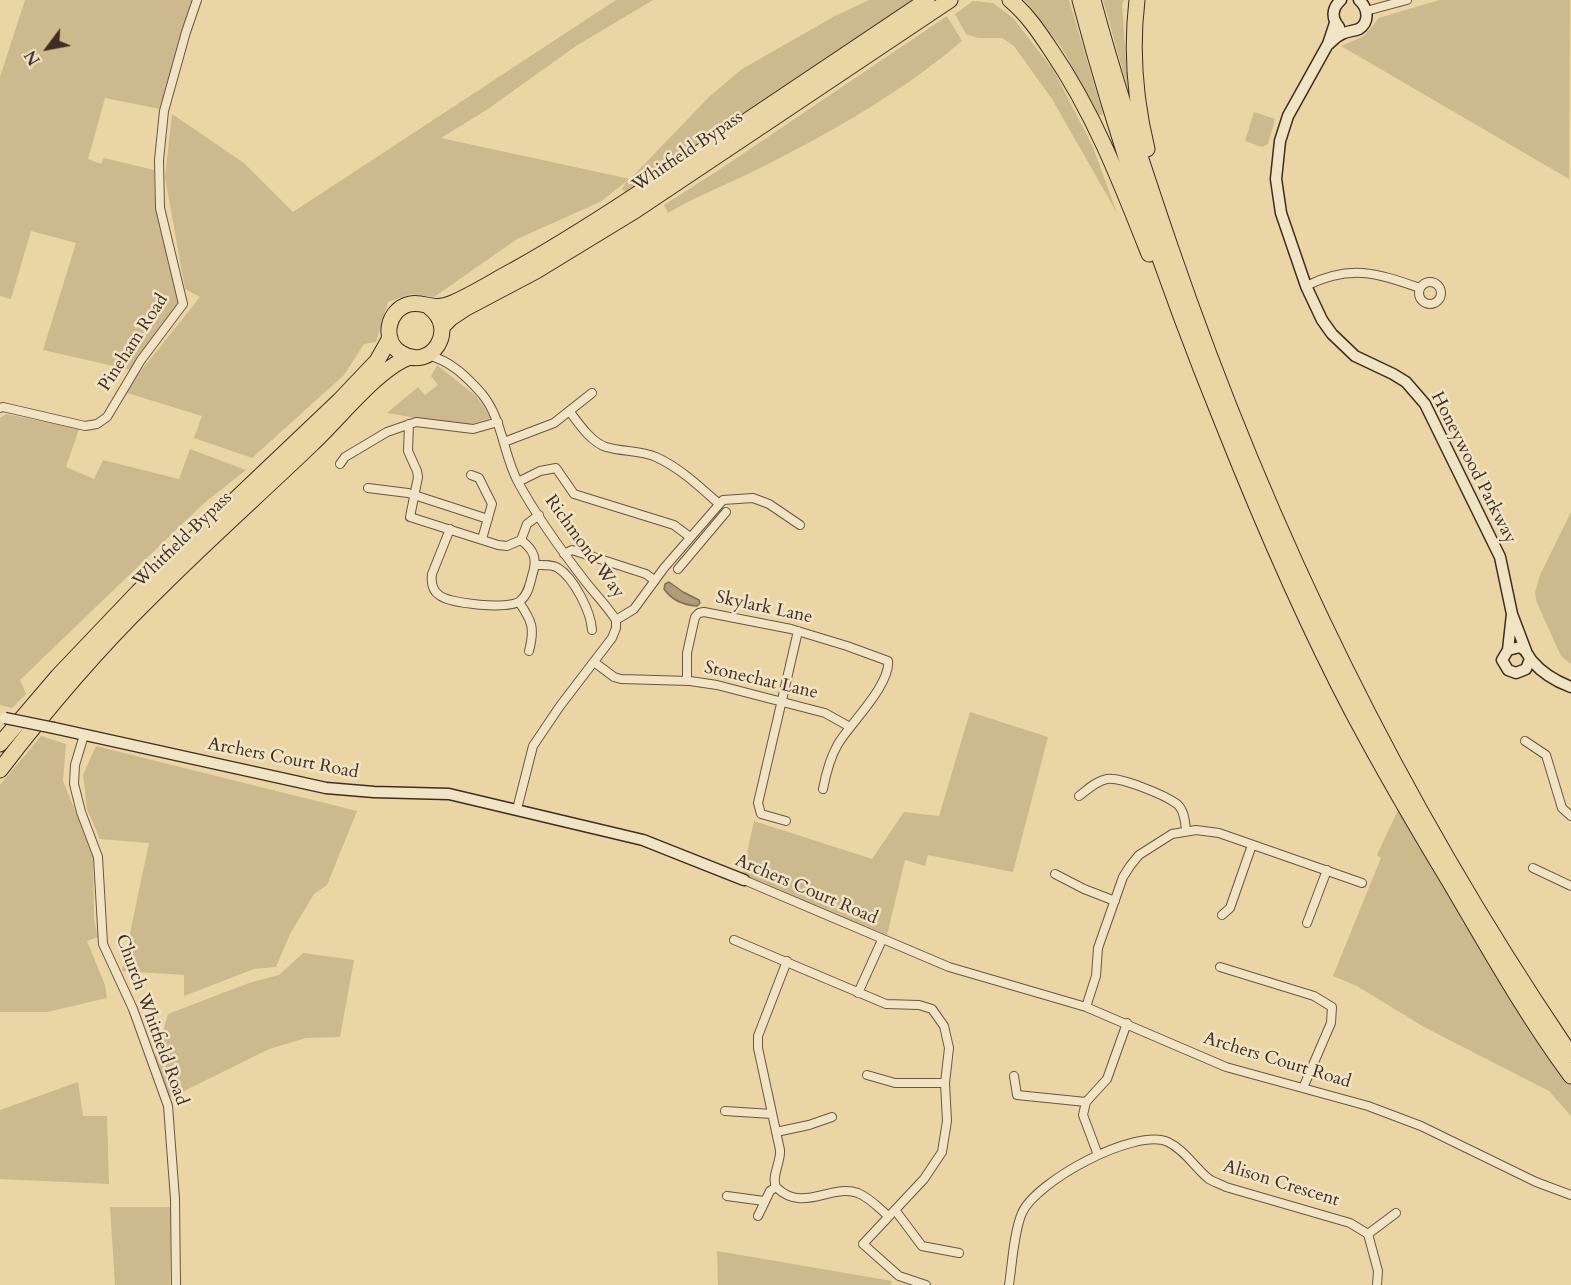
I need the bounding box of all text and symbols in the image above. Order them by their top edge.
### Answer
north arrow [18,18,78,78]
text: N [20,46,46,69]
street label: Whitfield Bypass [629,107,747,197]
street label: Pineham Road [95,290,173,396]
street label: Honeywood Parkway [1425,389,1521,547]
street label: Whitfield Bypass [129,487,237,593]
street label: Richmond Way [539,491,629,603]
street label: Skylark Lane [714,587,814,629]
street label: Stonechat Lane [702,657,820,705]
street label: Archers Court Road [206,734,360,784]
street label: Archers Court Road [731,850,881,930]
street label: Church Whitfield Road [110,932,192,1108]
street label: Archers Court Road [1201,1028,1353,1094]
street label: Alison Crescent [1220,1156,1342,1212]

